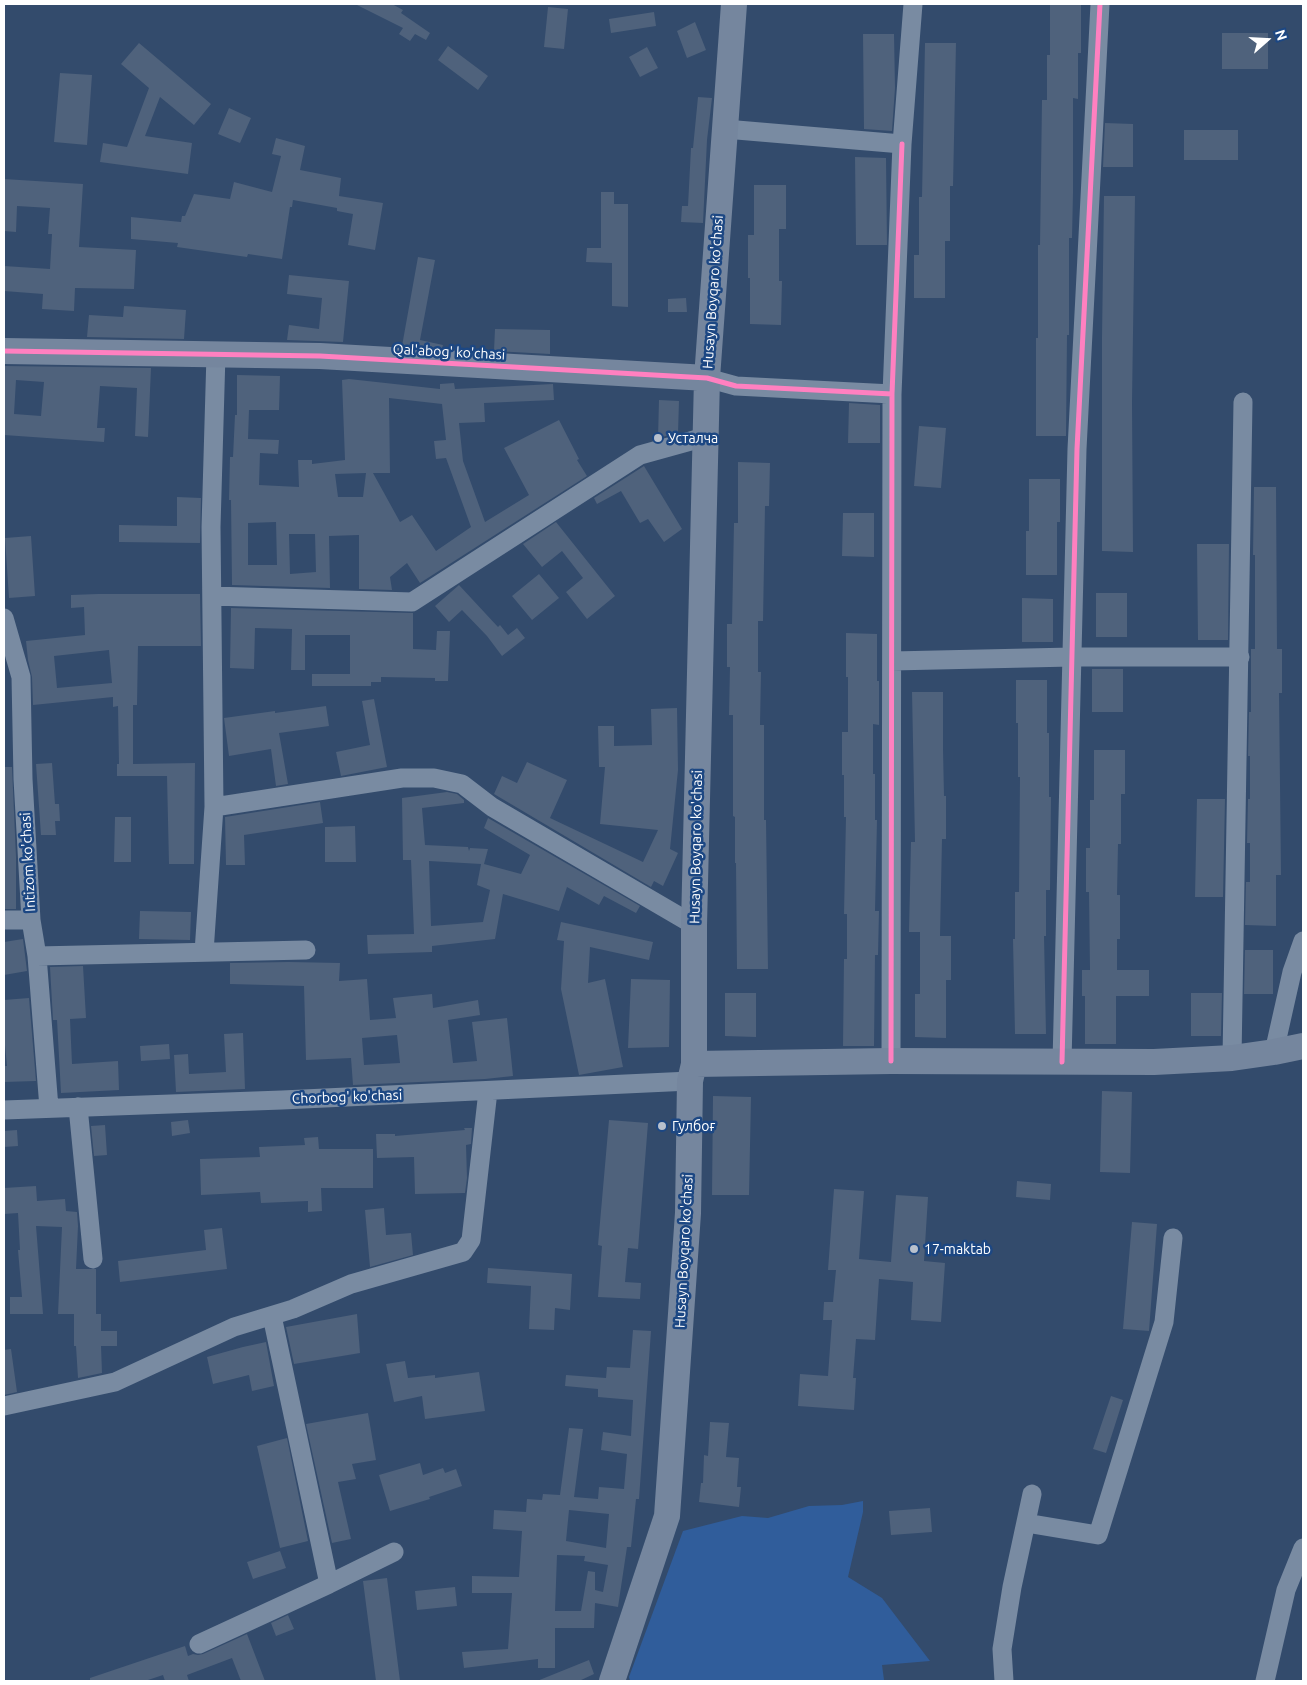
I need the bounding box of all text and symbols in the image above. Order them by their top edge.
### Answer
north arrow [1242,15,1292,65]
text: N [1272,28,1290,43]
street label: Husayn Boyqaro ko'chasi [699,215,727,369]
street label: Qal'abog' ko'chasi [392,341,506,363]
place label: Усталча [668,430,718,446]
marker: Усталча [652,432,664,444]
street label: Husayn Boyqaro ko'chasi [686,770,706,924]
street label: Intizom ko'chasi [17,812,39,912]
street label: Сhorbog' ko'chasi [292,1087,402,1107]
place label: Гулбоғ [672,1118,715,1134]
marker: Гулбоғ [656,1120,668,1132]
street label: Husayn Boyqaro ko'chasi [672,1174,696,1328]
place label: 17-maktab [924,1241,991,1257]
marker: 17-maktab [908,1243,920,1255]

